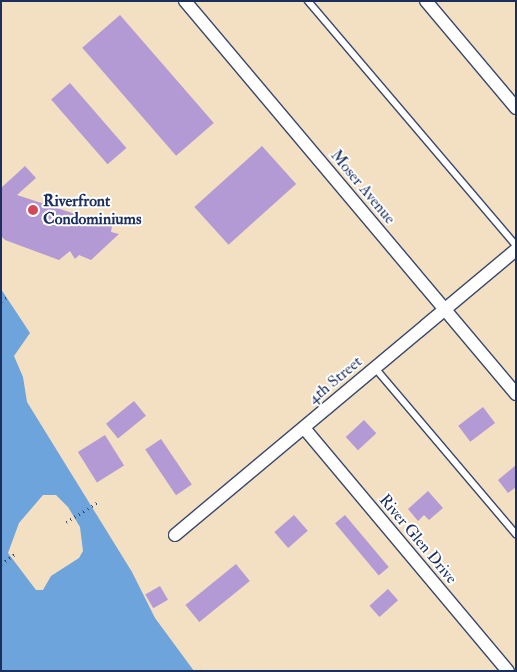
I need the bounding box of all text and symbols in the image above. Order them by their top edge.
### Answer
street label: Moser Avenue [326,146,400,228]
place label: Riverfront Condominiums [43,191,141,229]
marker: Riverfront Condominiums [27,204,39,216]
street label: 4th Street [304,352,366,408]
street label: River Glen Drive [375,490,461,588]

